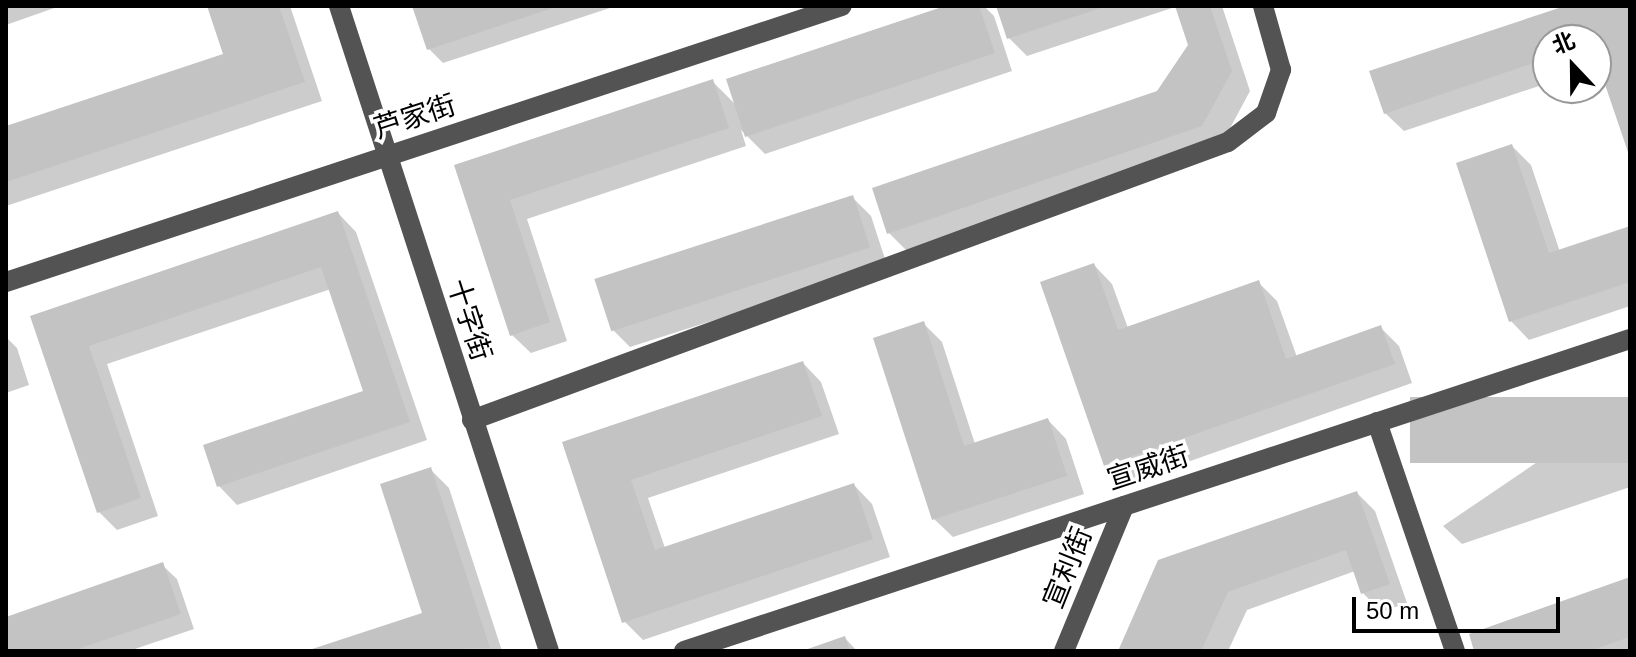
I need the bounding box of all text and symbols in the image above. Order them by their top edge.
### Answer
north arrow [1532,24,1612,104]
text: 北 [1549,27,1578,59]
street label: 芦家街 [370,88,460,146]
street label: 十字街 [440,275,498,365]
street label: 宣威街 [1103,439,1193,497]
street label: 宣利街 [1037,523,1099,613]
scale bar [1356,581,1564,631]
text: 50 m [1366,597,1419,624]

